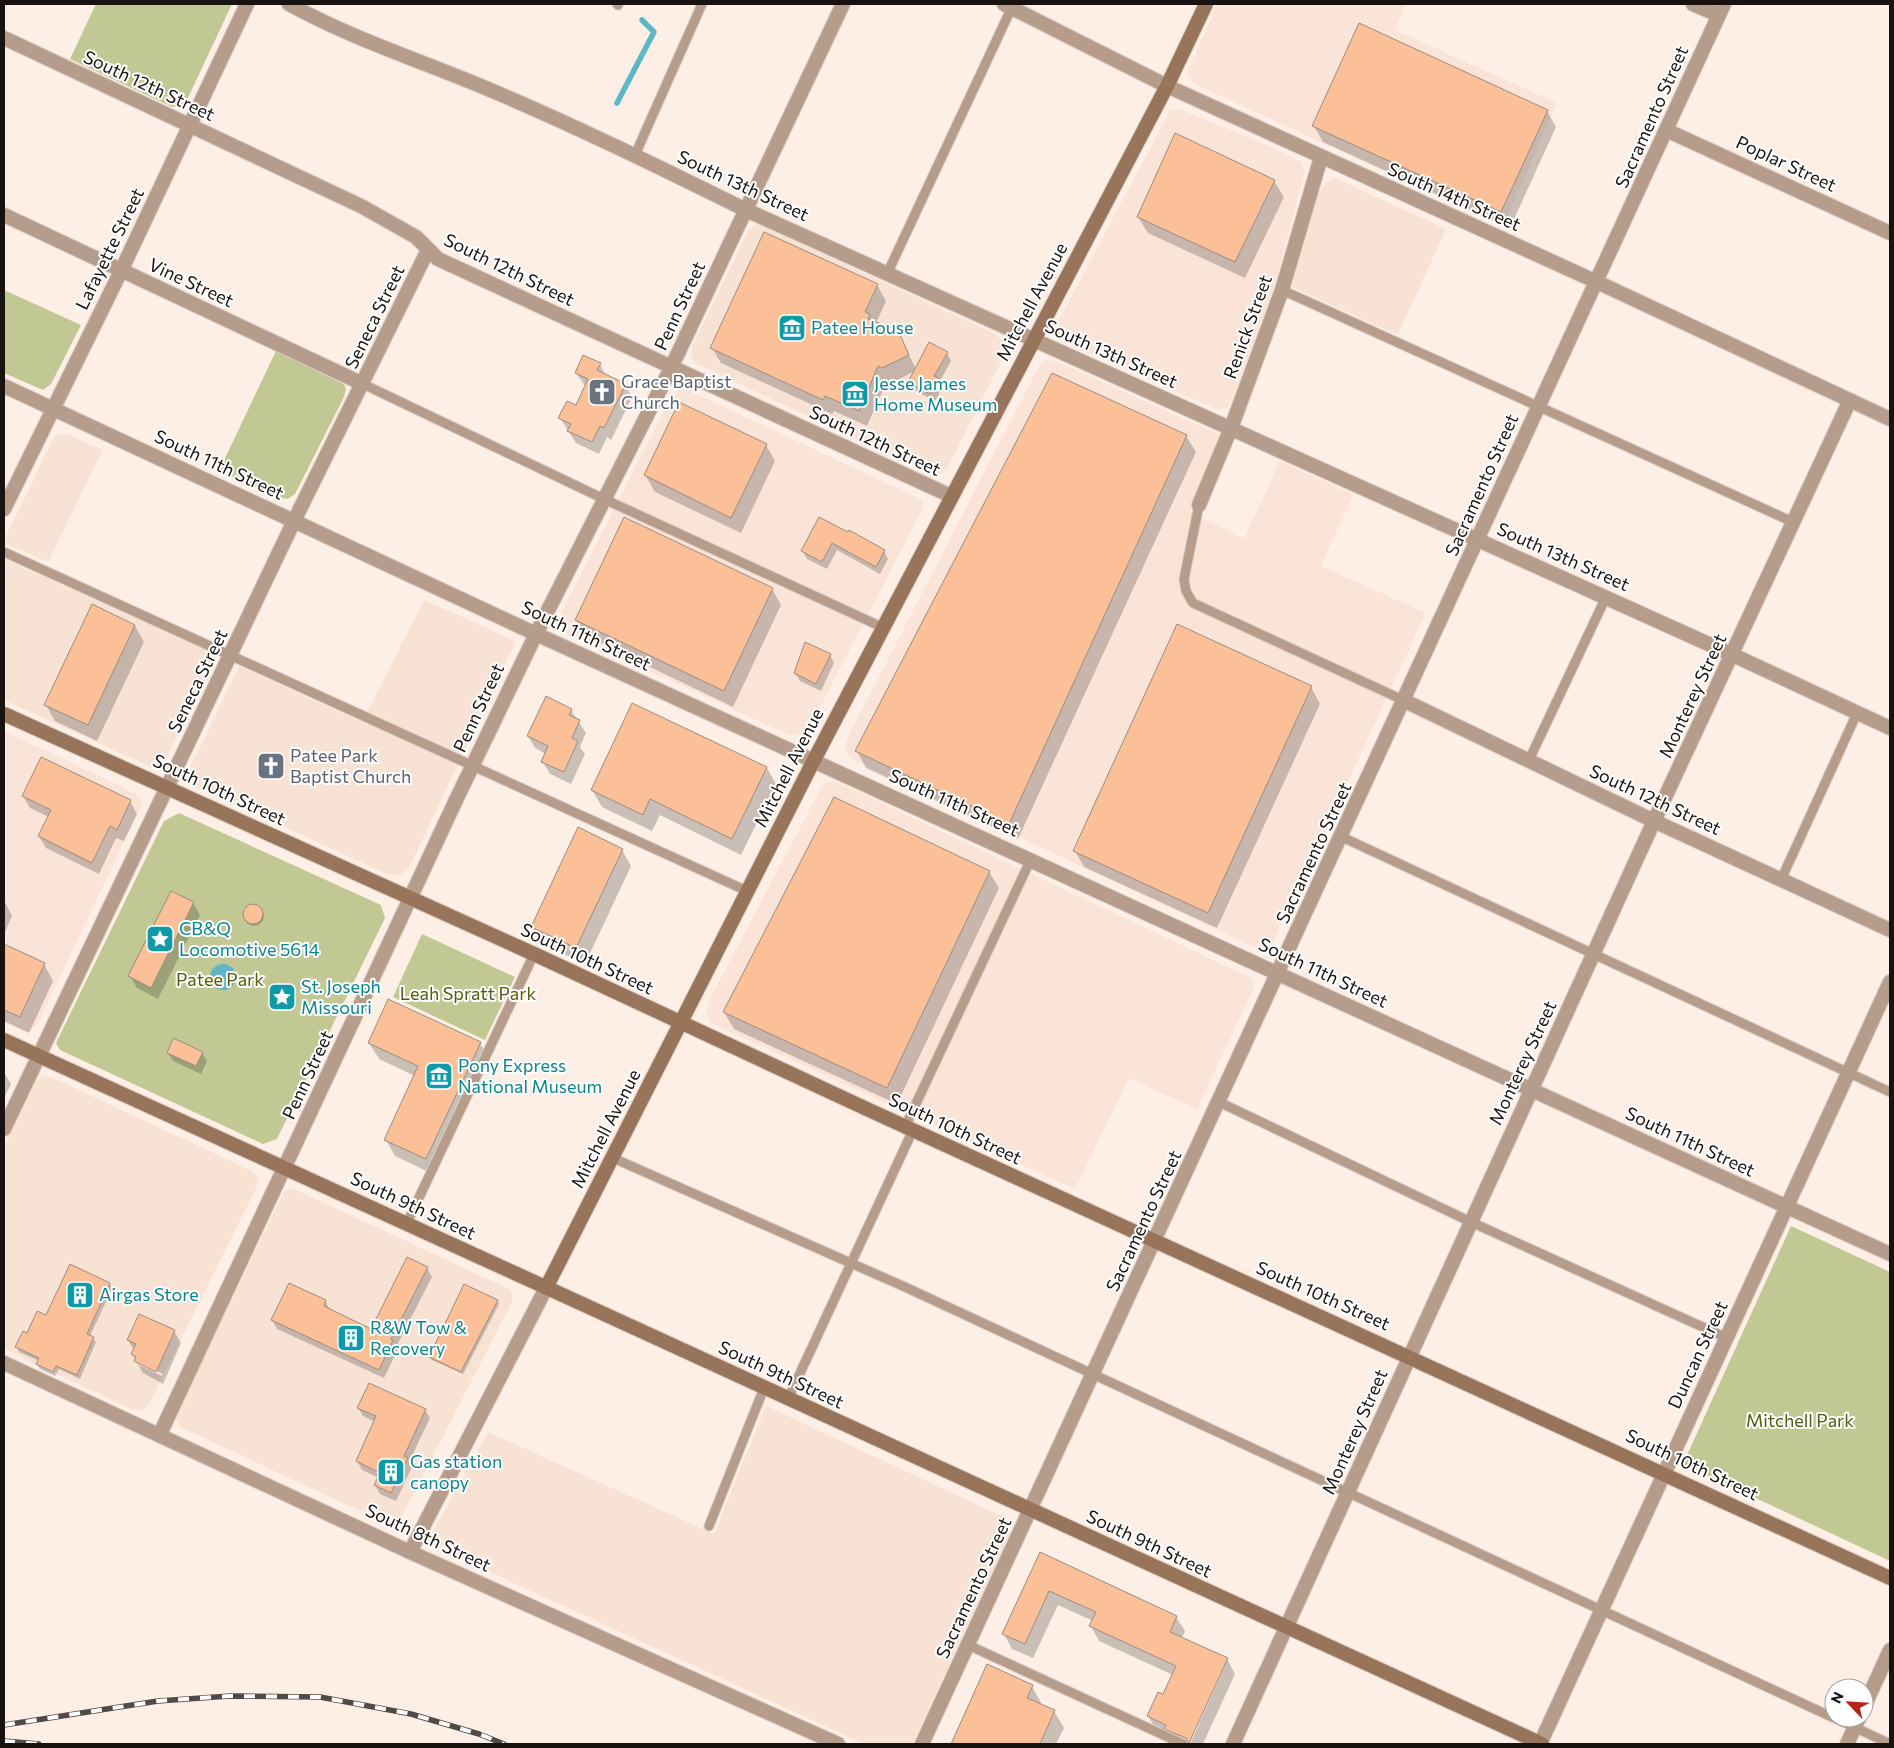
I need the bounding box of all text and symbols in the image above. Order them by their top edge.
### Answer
street label: Sacramento Street [1610,42,1692,191]
street label: South 12th Street [80,45,219,125]
street label: Poplar Street [1733,130,1840,196]
street label: South 13th Street [674,145,813,225]
street label: South 14th Street [1385,157,1524,235]
street label: Lafayette Street [70,184,148,313]
street label: South 12th Street [441,228,578,310]
street label: Mitchell Avenue [991,239,1071,364]
street label: Vine Street [145,253,237,311]
street label: Penn Street [649,258,709,353]
street label: Seneca Street [340,261,409,372]
street label: Renick Street [1218,272,1276,382]
museum icon: Patee House [777,313,807,343]
street label: South 13th Street [1042,314,1181,392]
place label: Patee House [811,316,913,338]
place label: Grace Baptist Church [621,370,732,413]
place label: Jesse James Home Museum [874,372,998,415]
church icon: Grace Baptist Church [587,377,617,407]
museum icon: Jesse James Home Museum [840,379,870,409]
street label: South 12th Street [806,400,945,480]
street label: Sacramento Street [1440,410,1522,559]
street label: South 11th Street [151,425,287,504]
street label: South 13th Street [1494,517,1633,595]
street label: South 11th Street [518,596,654,675]
street label: Seneca Street [163,625,232,736]
street label: Monterey Street [1654,630,1731,761]
street label: Penn Street [448,660,508,755]
street label: Mitchell Avenue [749,704,828,831]
place label: Patee Park Baptist Church [290,744,411,787]
street label: South 10th Street [150,749,289,829]
church icon: Patee Park Baptist Church [256,751,286,781]
street label: South 12th Street [1586,759,1725,839]
street label: South 11th Street [886,764,1023,841]
street label: Sacramento Street [1271,779,1355,927]
place label: CB&Q Locomotive 5614 [179,917,320,960]
street label: South 10th Street [518,918,657,998]
place icon: CB&Q Locomotive 5614 [145,924,175,954]
street label: South 11th Street [1255,933,1391,1012]
park label: Patee Park [176,968,264,990]
place label: St. Joseph Missouri [301,975,381,1018]
place icon: St. Joseph Missouri [267,982,297,1012]
park label: Leah Spratt Park [400,982,536,1004]
street label: Monterey Street [1484,997,1561,1128]
street label: Penn Street [277,1027,337,1122]
place label: Pony Express National Museum [458,1054,602,1097]
museum icon: Pony Express National Museum [424,1061,454,1091]
street label: Mitchell Avenue [566,1065,645,1192]
street label: South 10th Street [886,1088,1025,1168]
street label: South 11th Street [1622,1102,1758,1181]
street label: Sacramento Street [1101,1147,1185,1295]
street label: South 9th Street [347,1167,479,1244]
street label: South 10th Street [1253,1256,1394,1334]
building icon: Airgas Store [65,1280,95,1310]
place label: Airgas Store [99,1283,199,1305]
street label: Duncan Street [1662,1297,1732,1412]
place label: R&W Tow & Recovery [370,1316,467,1359]
building icon: R&W Tow & Recovery [336,1323,366,1353]
street label: South 9th Street [715,1336,847,1413]
street label: Monterey Street [1317,1366,1392,1498]
park label: Mitchell Park [1746,1409,1854,1431]
street label: South 10th Street [1623,1424,1762,1504]
place label: Gas station canopy [410,1450,502,1493]
building icon: Gas station canopy [376,1457,406,1487]
street label: South 8th Street [362,1499,494,1576]
street label: South 9th Street [1083,1505,1215,1582]
street label: Sacramento Street [931,1514,1015,1662]
north arrow [1824,1678,1874,1728]
text: N [1827,1689,1847,1706]

